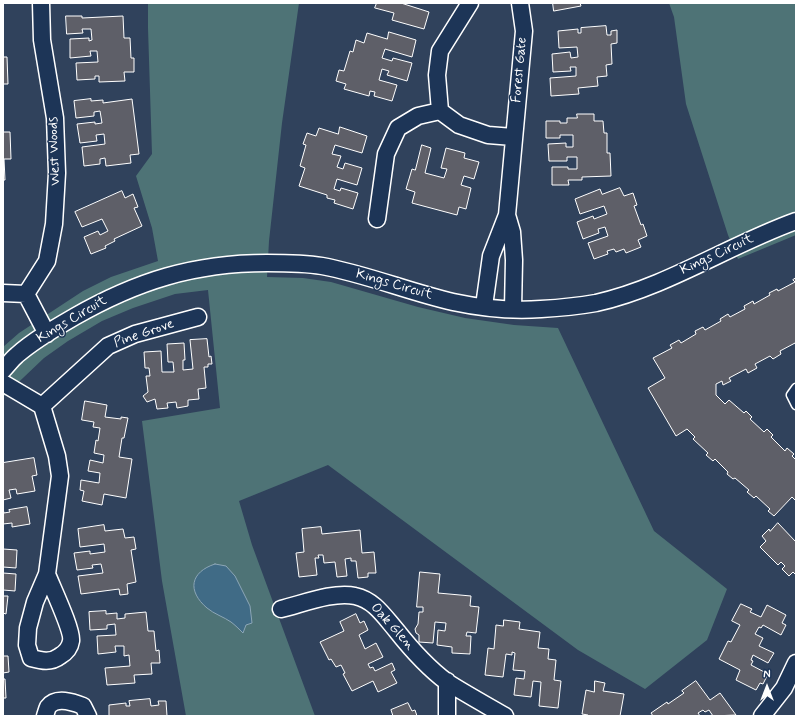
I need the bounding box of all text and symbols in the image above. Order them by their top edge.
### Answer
street label: Forest Gate [509,36,531,104]
street label: West Woods [45,116,65,186]
street label: Kings Circuit [678,231,756,279]
street label: Kings Circuit [354,266,434,304]
street label: Kings Circuit [34,292,110,348]
street label: Pine Grove [112,316,176,352]
street label: Oak Glen [366,600,418,654]
north arrow [747,667,787,707]
text: N [763,668,771,682]

